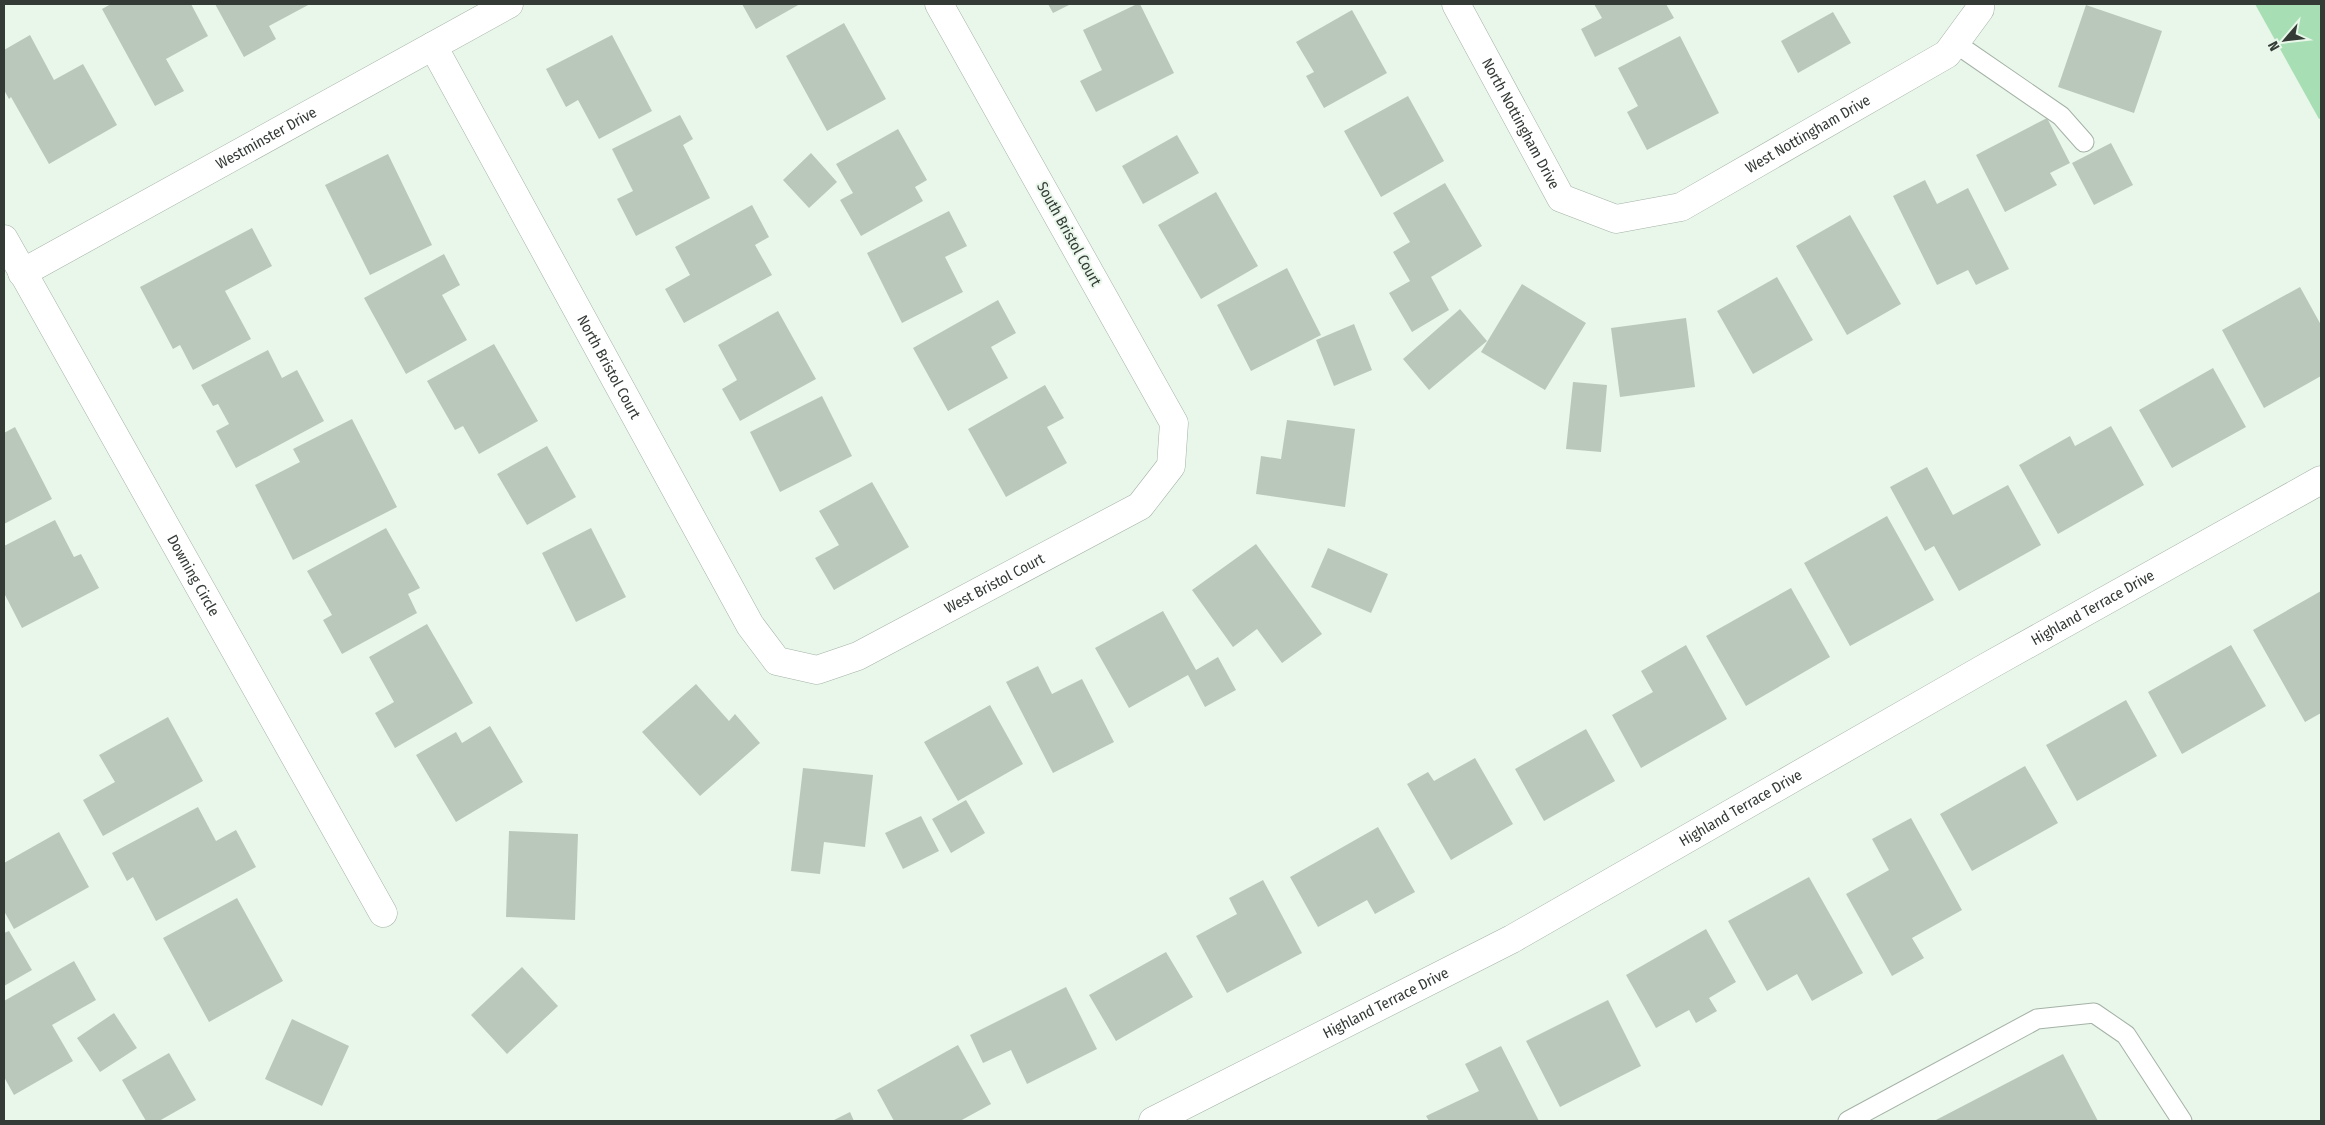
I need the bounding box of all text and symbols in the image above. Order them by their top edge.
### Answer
north arrow [2260,15,2310,65]
text: N [2264,38,2283,54]
street label: North Nottingham Drive [1478,55,1563,192]
street label: West Nottingham Drive [1742,91,1874,177]
street label: Westminster Drive [213,103,320,173]
street label: South Bristol Court [1033,179,1105,289]
street label: North Bristol Court [573,312,644,422]
street label: Downing Circle [163,532,223,619]
street label: West Bristol Court [942,550,1047,617]
street label: Highland Terrace Drive [2028,566,2157,649]
street label: Highland Terrace Drive [1676,766,1805,850]
street label: Highland Terrace Drive [1320,964,1452,1042]

